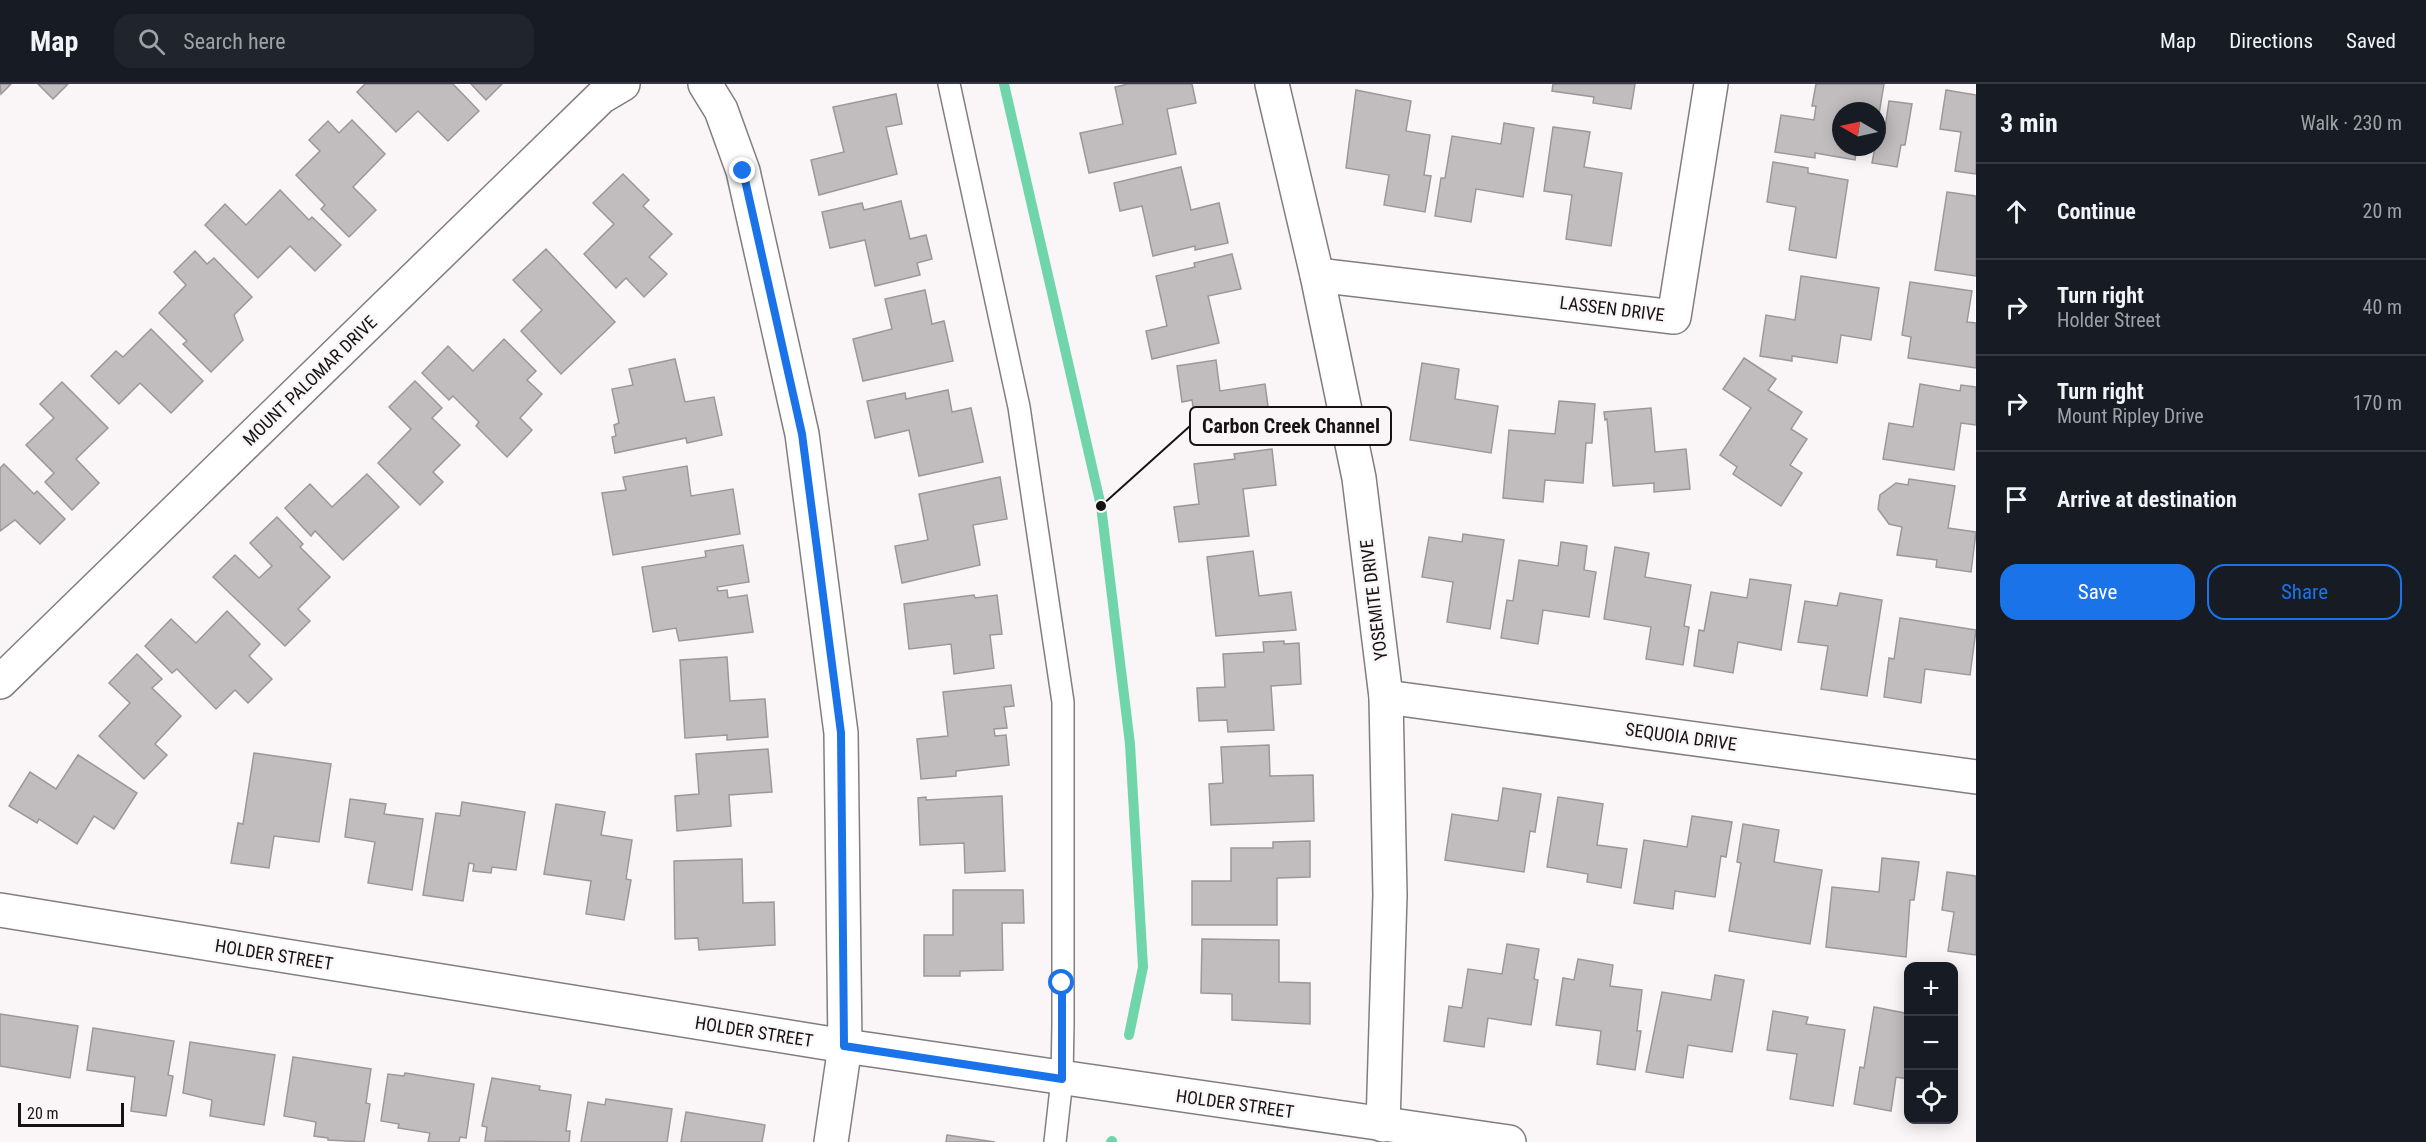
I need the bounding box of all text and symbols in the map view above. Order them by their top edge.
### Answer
search box [114,14,534,68]
text: Map [30,25,78,58]
icon: search [135,25,168,58]
text: Search here [183,29,286,54]
text: Map [2160,29,2196,53]
text: Directions [2229,29,2313,53]
text: Saved [2346,29,2396,53]
north arrow [1832,102,1886,156]
text: 3 min [2000,108,2058,138]
text: Walk · 230 m [2301,111,2402,135]
route end [729,157,755,183]
icon: ahead [2000,195,2033,228]
text: Continue [2057,199,2136,224]
text: 20 m [2363,199,2402,223]
text: Turn right [2057,283,2144,308]
icon: right [2000,291,2033,324]
street label: LASSEN DRIVE [1558,292,1666,325]
text: 40 m [2363,295,2402,319]
text: Holder Street [2057,308,2161,332]
street label: MOUNT PALOMAR DRIVE [238,311,381,450]
text: Turn right [2057,379,2144,404]
icon: right [2000,387,2033,420]
text: 170 m [2353,391,2402,415]
text: Mount Ripley Drive [2057,404,2204,428]
callout: Carbon Creek Channel [1190,407,1391,445]
text: Carbon Creek Channel [1202,414,1380,438]
icon: arrive [2000,483,2033,516]
text: Arrive at destination [2057,487,2237,512]
street label: YOSEMITE DRIVE [1356,538,1391,662]
button: Save [2000,564,2195,620]
button: Share [2207,564,2402,620]
street label: SEQUOIA DRIVE [1624,718,1738,755]
street label: HOLDER STREET [214,935,335,974]
map controls [1904,962,1958,1124]
button: + [1904,962,1958,1016]
route start [1048,969,1074,995]
street label: HOLDER STREET [694,1012,815,1051]
button: − [1904,1016,1958,1070]
button: locate [1904,1070,1958,1124]
street label: HOLDER STREET [1175,1085,1296,1122]
scale bar [18,1100,124,1128]
text: 20 m [27,1104,59,1123]

